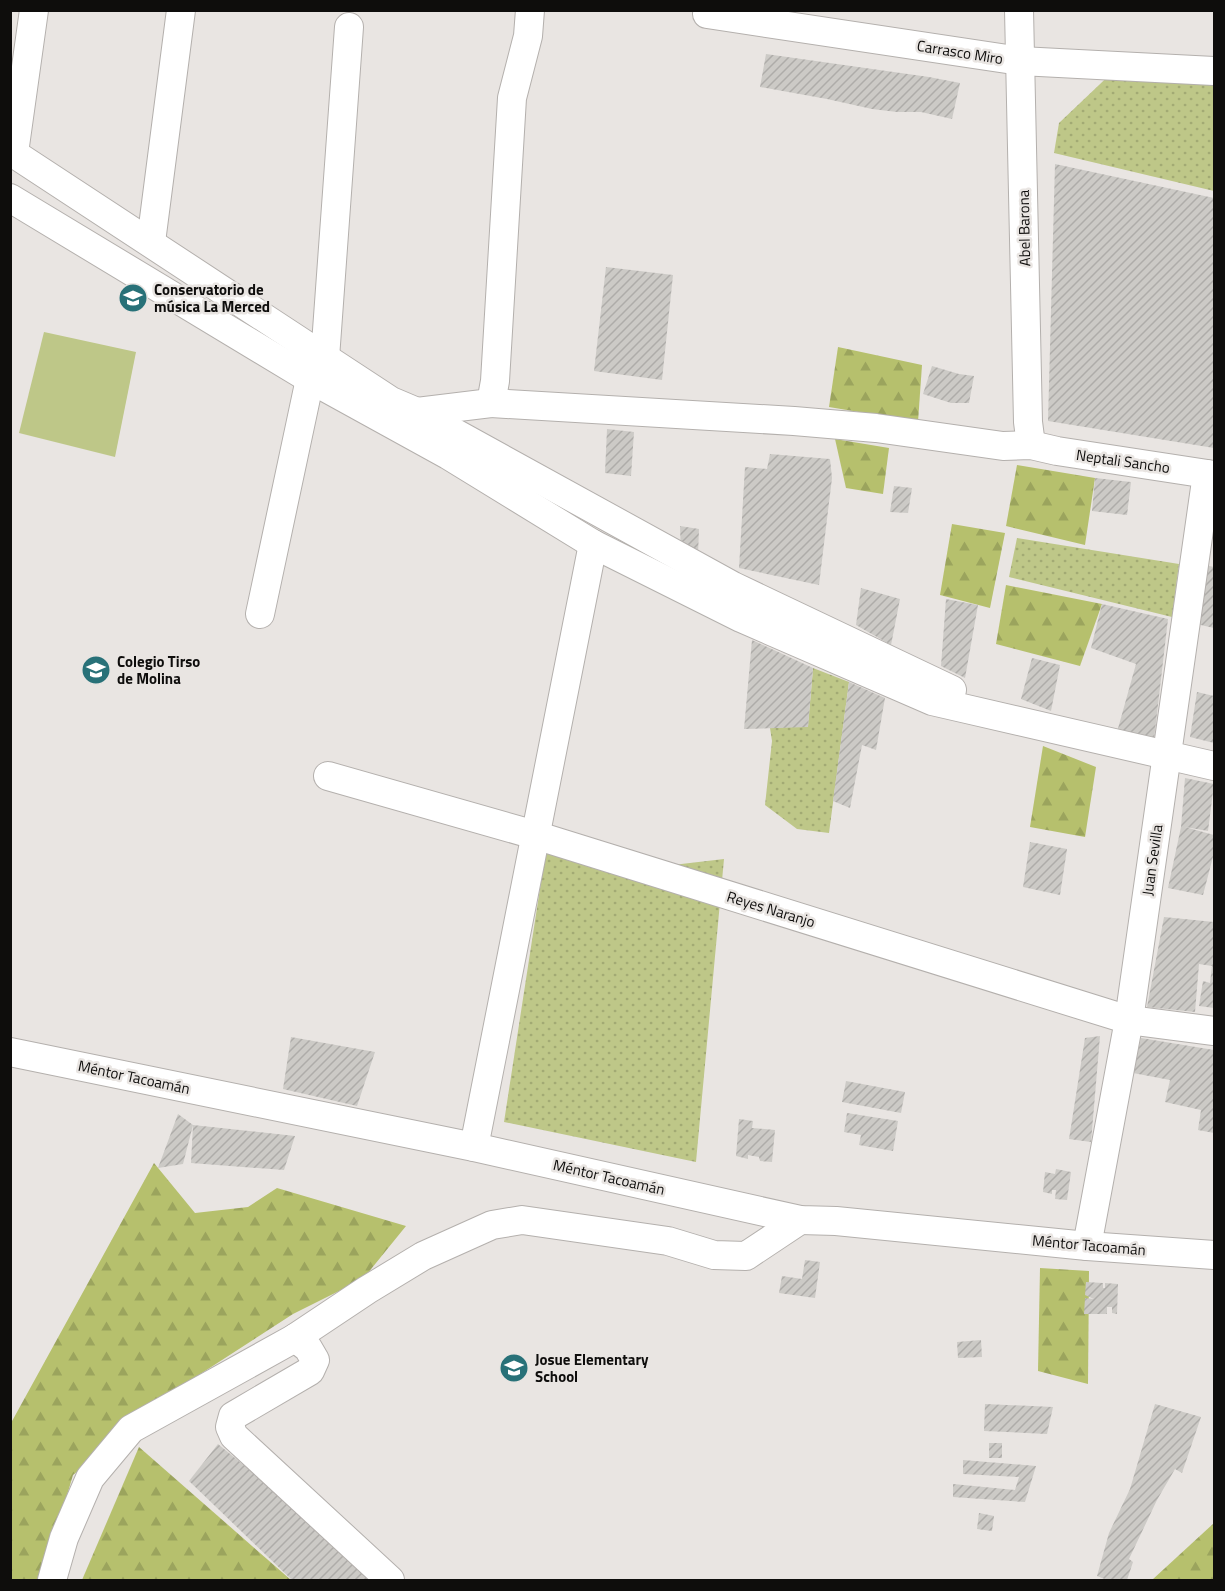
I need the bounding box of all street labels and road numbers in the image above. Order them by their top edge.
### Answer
street label: Carrasco Miro [915,34,1005,70]
street label: Abel Barona [1012,189,1036,266]
street label: Neptali Sancho [1075,443,1171,479]
street label: Juan Sevilla [1136,822,1168,897]
street label: Reyes Naranjo [724,885,818,933]
street label: Méntor Tacoamán [76,1054,192,1100]
street label: Méntor Tacoamán [551,1153,667,1201]
street label: Méntor Tacoamán [1031,1229,1147,1261]

